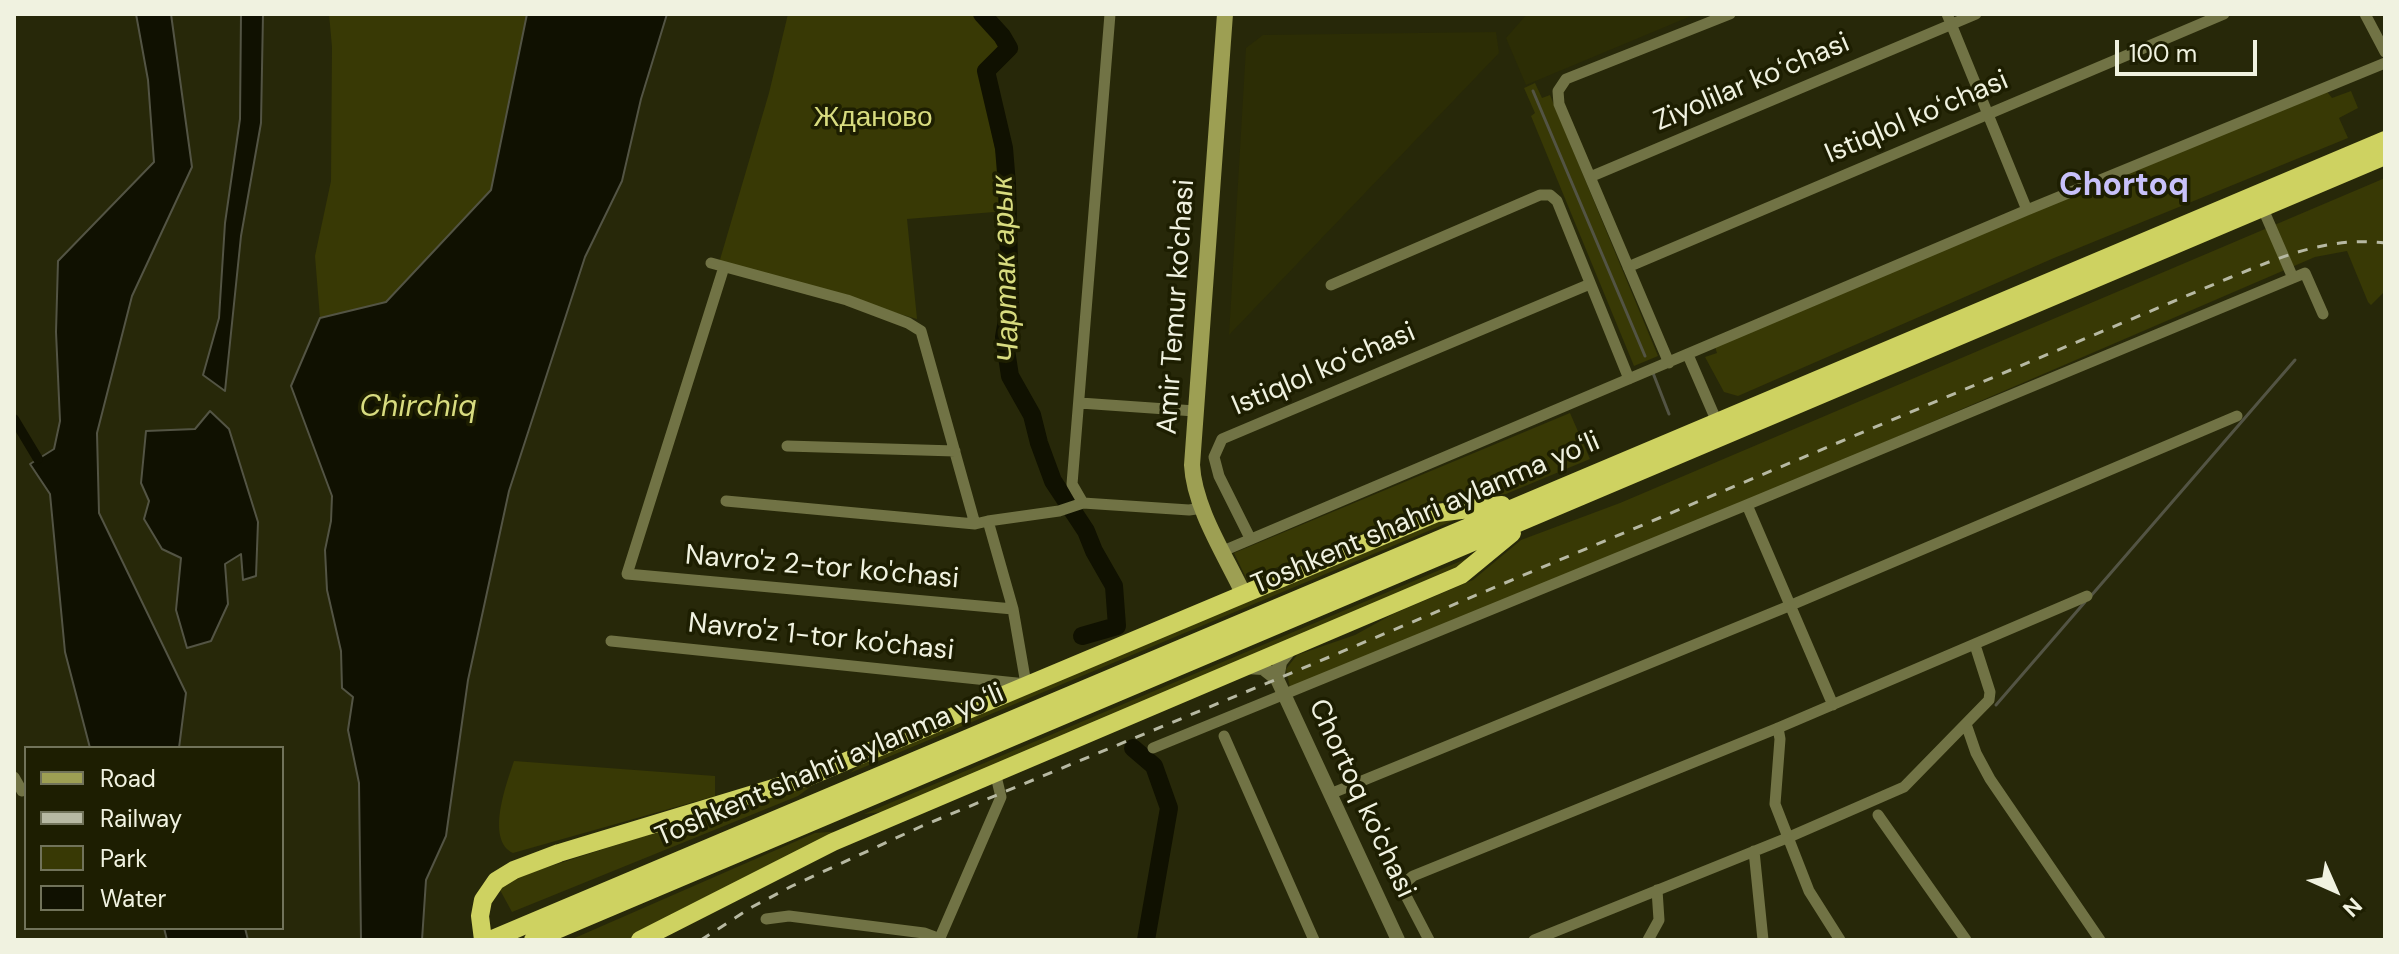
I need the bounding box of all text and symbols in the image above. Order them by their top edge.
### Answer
scale bar [2119,24,2261,74]
street label: Ziyolilar koʻchasi [1649,27,1855,139]
text: 100 m [2129,38,2197,69]
street label: Istiqlol koʻchasi [1820,64,2014,172]
park label: Жданово [814,102,932,136]
district label: Chortoq [2059,168,2189,206]
water label: Чартак арык [986,175,1028,363]
street label: Amir Temur ko'chasi [1151,178,1203,436]
street label: Istiqlol koʻchasi [1227,316,1421,424]
water label: Chirchiq [359,390,477,426]
street label: Toshkent shahri aylanma yoʻli [1247,425,1605,603]
street label: Navro'z 2-tor ko'chasi [684,539,960,597]
street label: Navro'z 1-tor ko'chasi [686,607,956,669]
street label: Toshkent shahri aylanma yoʻli [651,677,1009,855]
street label: Chortoq ko'chasi [1300,694,1422,904]
legend [24,746,284,930]
text: Road [100,763,156,794]
text: Railway [100,803,182,834]
text: Park [100,843,147,874]
north arrow [2295,850,2375,930]
text: Water [100,883,166,914]
text: N [2336,891,2368,923]

